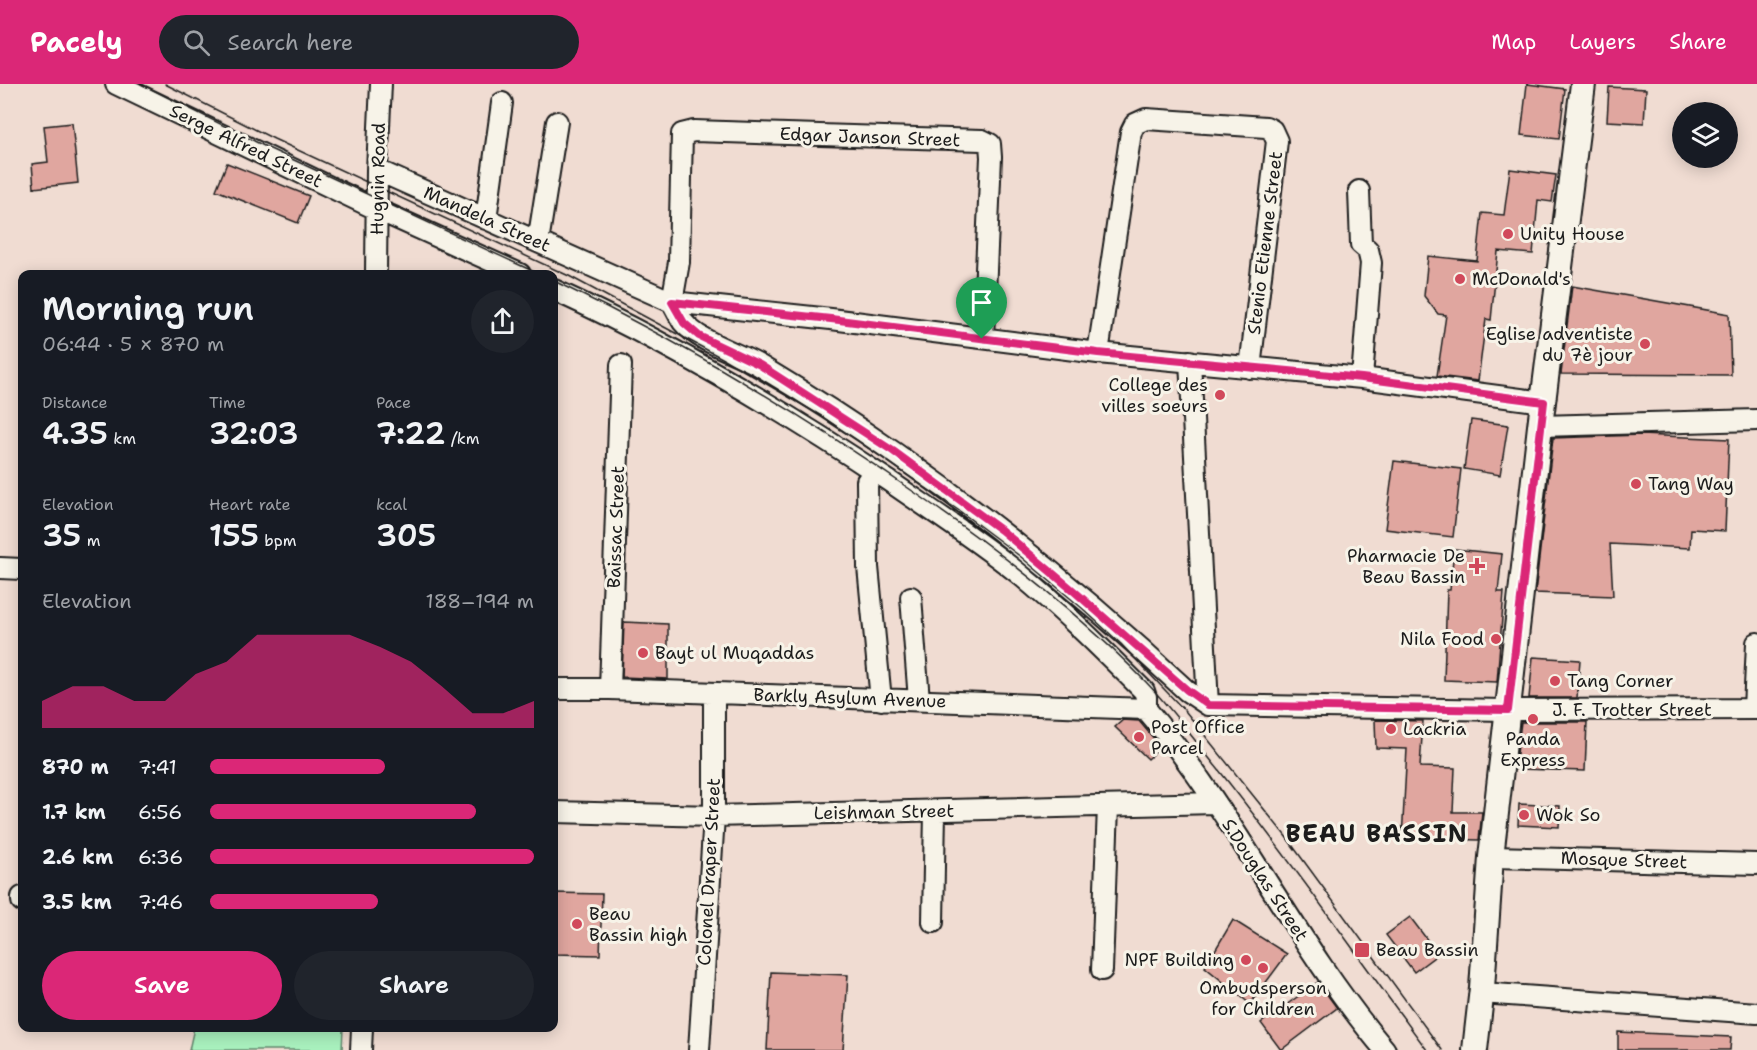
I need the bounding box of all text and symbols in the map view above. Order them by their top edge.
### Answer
search box [159,15,579,69]
text: Pacely [30,23,123,61]
icon: search [180,26,213,59]
text: Search here [228,28,353,57]
text: Map [1491,28,1536,56]
text: Layers [1569,28,1636,56]
text: Share [1669,28,1727,56]
street label: Serge Alfred Street [166,99,326,193]
map controls [1672,102,1738,168]
button: layers [1672,102,1738,168]
street label: Edgar Janson Street [779,122,961,152]
street label: Hugnin Road [365,123,391,235]
street label: Stenio Etienne Street [1242,150,1288,336]
street label: Mandela Street [420,180,554,258]
place label: Unity House [1520,222,1625,246]
marker: Unity House [1501,227,1515,241]
place label: McDonald's [1472,267,1571,291]
marker: McDonald's [1453,272,1467,286]
pin [956,277,1007,339]
text: Morning run [42,286,254,331]
icon: arrive [965,286,998,319]
button: share [471,290,534,353]
place label: Eglise adventiste du 7è jour [1486,322,1633,367]
text: 06:44 · 5 × 870 m [42,331,224,357]
marker: Eglise adventiste du 7è jour [1638,337,1652,351]
place label: College des villes soeurs [1101,373,1208,418]
marker: College des villes soeurs [1213,388,1227,402]
text: Distance [42,392,108,413]
text: Time [209,392,246,413]
text: Pace [376,392,411,413]
text: 4.35 [42,413,108,454]
text: 32:03 [209,413,299,454]
text: 7:22 [376,413,445,454]
text: km [108,428,136,449]
text: /km [445,428,480,449]
street label: Baissac Street [602,465,630,589]
place label: Tang Way [1648,472,1734,496]
marker: Tang Way [1629,477,1643,491]
text: Elevation [42,494,114,515]
text: Heart rate [209,494,291,515]
text: kcal [376,494,407,515]
text: 35 [42,515,81,556]
text: 155 [209,515,259,556]
text: 305 [376,515,436,556]
text: m [81,530,100,551]
text: bpm [259,530,296,551]
place label: Pharmacie De Beau Bassin [1347,544,1465,589]
marker: Pharmacie De Beau Bassin [1470,559,1484,573]
text: Elevation [42,588,132,614]
text: 188–194 m [426,588,534,614]
place label: Nila Food [1400,627,1484,651]
marker: Nila Food [1489,632,1503,646]
place label: Bayt ul Muqaddas [655,641,815,665]
marker: Bayt ul Muqaddas [636,646,650,660]
place label: Tang Corner [1567,669,1674,693]
marker: Tang Corner [1548,674,1562,688]
street label: Barkly Asylum Avenue [753,683,947,713]
street label: J. F. Trotter Street [1552,698,1712,722]
marker: Panda Express [1526,712,1540,726]
place label: Post Office Parcel [1151,715,1245,760]
place label: Lackria [1403,717,1466,741]
marker: Lackria [1384,722,1398,736]
place label: Panda Express [1500,727,1566,772]
marker: Post Office Parcel [1132,730,1146,744]
text: 870 m [42,754,109,780]
text: 7:41 [138,754,177,780]
street label: Colonel Draper Street [692,777,726,966]
text: 1.7 km [42,799,106,825]
text: 6:56 [138,799,182,825]
street label: Leishman Street [814,799,955,825]
place label: Wok So [1536,803,1600,827]
marker: Wok So [1517,808,1531,822]
street label: S.Douglas Street [1216,814,1314,946]
district label: BEAU BASSIN [1286,818,1468,850]
text: 2.6 km [42,844,113,870]
text: 6:36 [138,844,183,870]
street label: Mosque Street [1560,846,1688,874]
text: 3.5 km [42,889,112,915]
text: 7:46 [138,889,183,915]
place label: Beau Bassin high [589,902,688,947]
marker: Beau Bassin high [570,917,584,931]
place label: Beau Bassin [1376,938,1478,962]
marker: Beau Bassin [1353,941,1371,959]
place label: NPF Building [1125,948,1234,972]
button: Save [42,951,282,1020]
button: Share [294,951,534,1020]
marker: NPF Building [1239,953,1253,967]
marker: Ombudsperson for Children [1256,961,1270,975]
place label: Ombudsperson for Children [1199,976,1327,1021]

